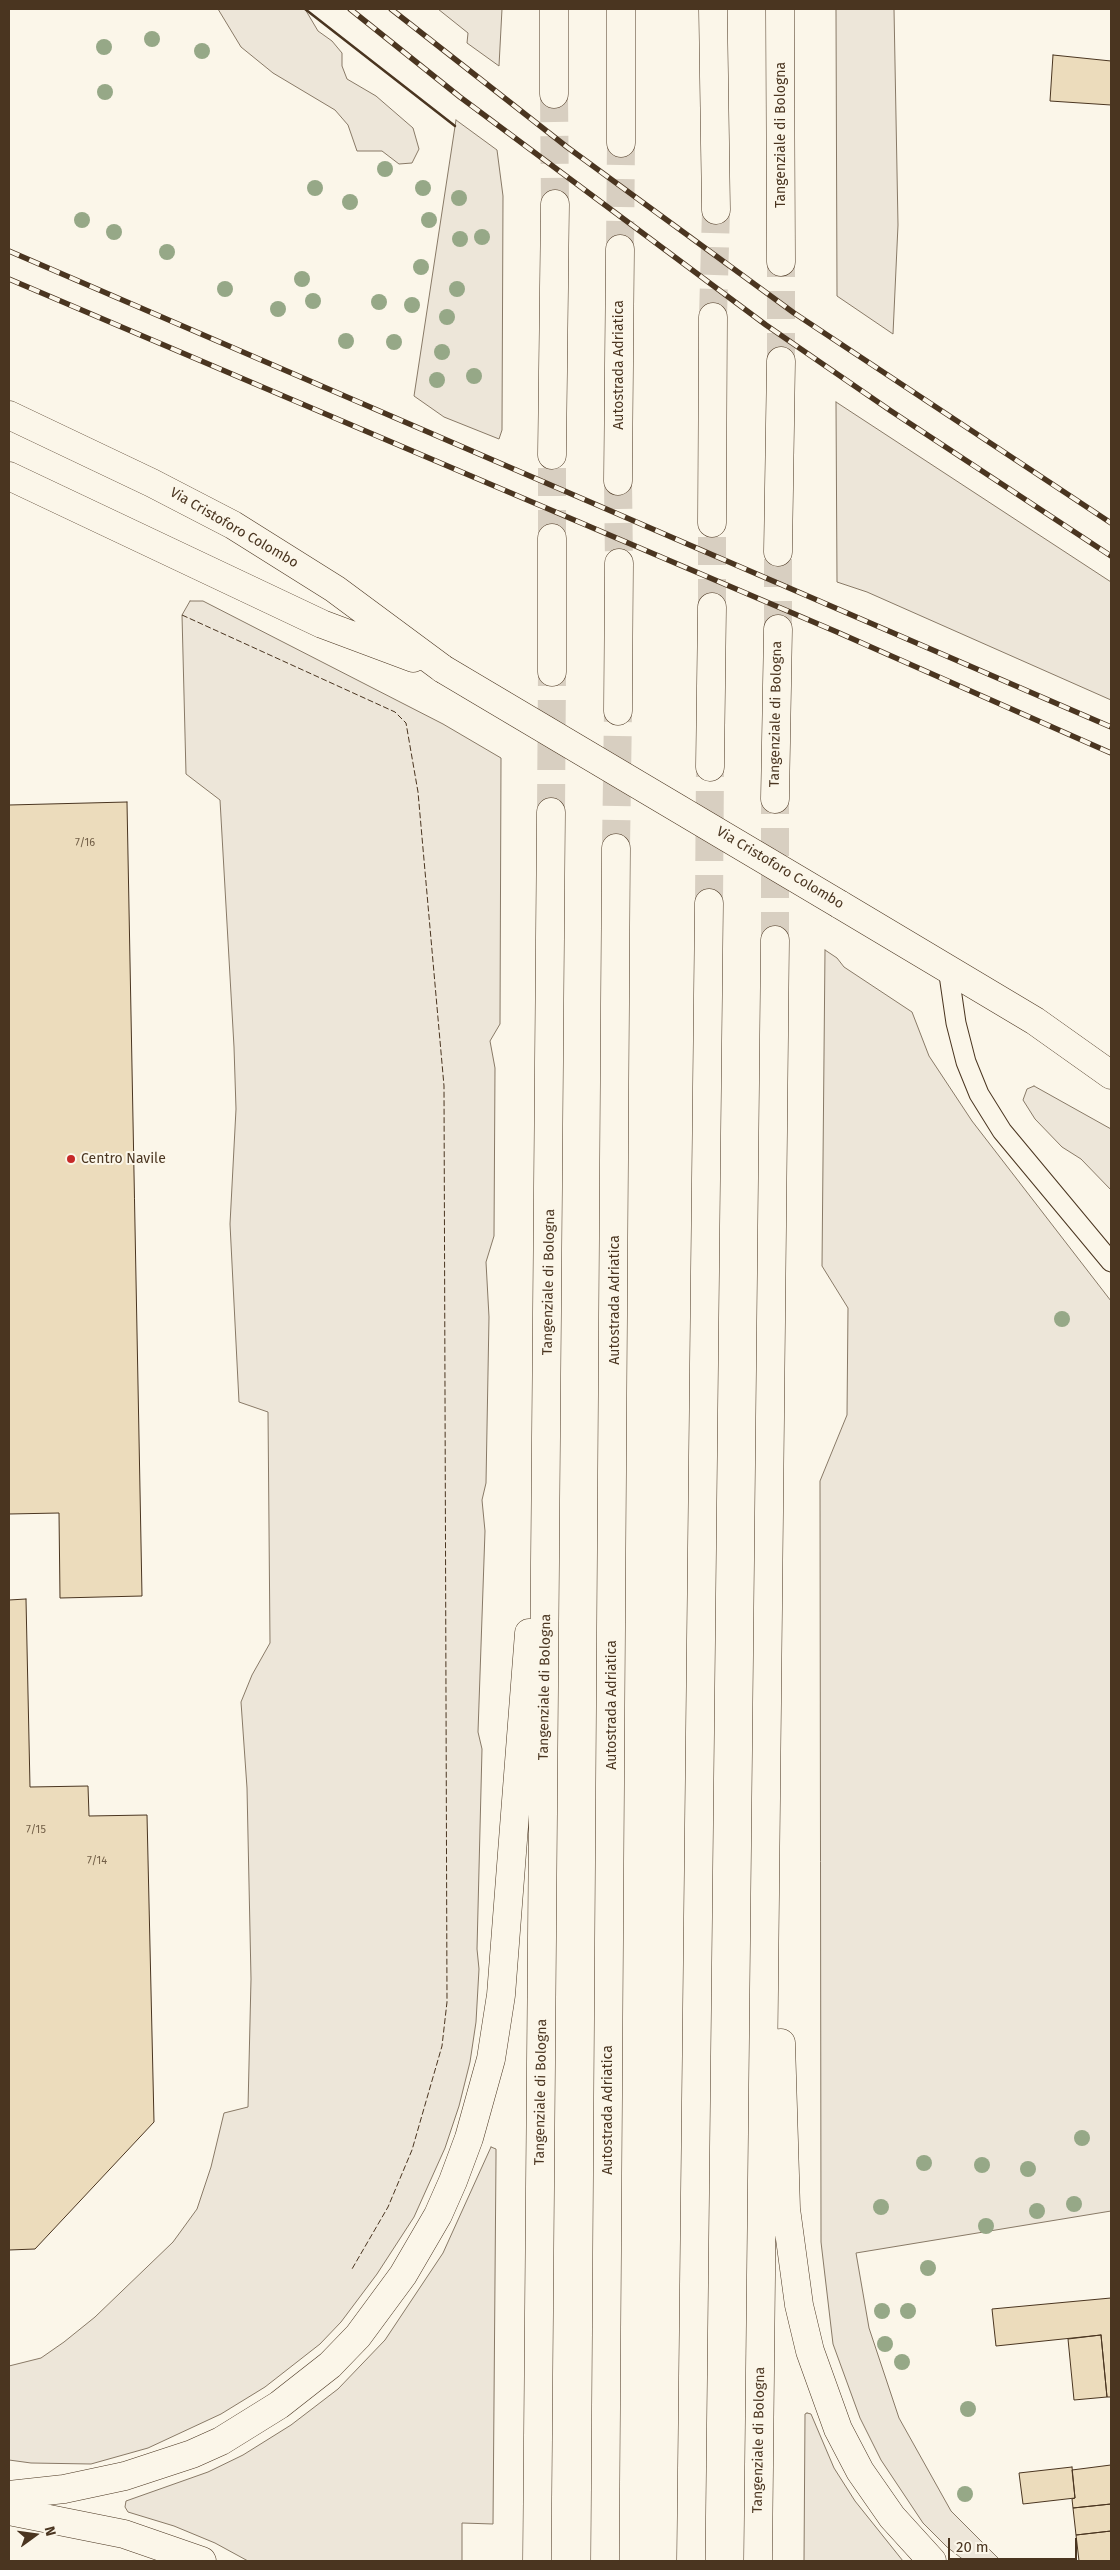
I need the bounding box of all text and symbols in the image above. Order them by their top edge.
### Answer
street label: Tangenziale di Bologna [773,62,789,208]
street label: Autostrada Adriatica [611,300,627,430]
street label: Via Cristoforo Colombo [167,484,301,572]
street label: Tangenziale di Bologna [766,641,786,787]
street label: Via Cristoforo Colombo [713,823,847,913]
house number: 7/16 [75,836,95,850]
place label: Centro Navile [81,1151,166,1167]
marker: Centro Navile [65,1153,77,1165]
street label: Tangenziale di Bologna [539,1209,559,1355]
street label: Autostrada Adriatica [607,1235,623,1365]
street label: Tangenziale di Bologna [535,1614,555,1760]
street label: Autostrada Adriatica [604,1640,620,1770]
house number: 7/15 [26,1823,46,1837]
house number: 7/14 [87,1854,107,1868]
street label: Tangenziale di Bologna [531,2019,551,2165]
street label: Autostrada Adriatica [600,2045,616,2175]
street label: Tangenziale di Bologna [749,2367,769,2513]
north arrow [10,2510,60,2560]
text: N [41,2525,59,2538]
scale bar [950,2528,1079,2560]
text: 20 m [956,2538,989,2556]

